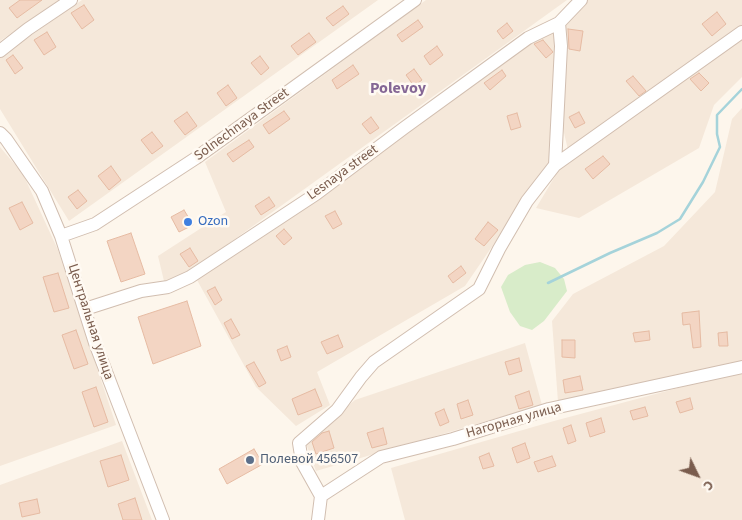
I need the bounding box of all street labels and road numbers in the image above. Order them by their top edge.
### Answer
street label: Solnechnaya Street [191,85,293,165]
street label: Lesnaya street [304,142,382,204]
street label: Центральная улица [63,262,117,382]
street label: Нагорная улица [464,399,564,443]

